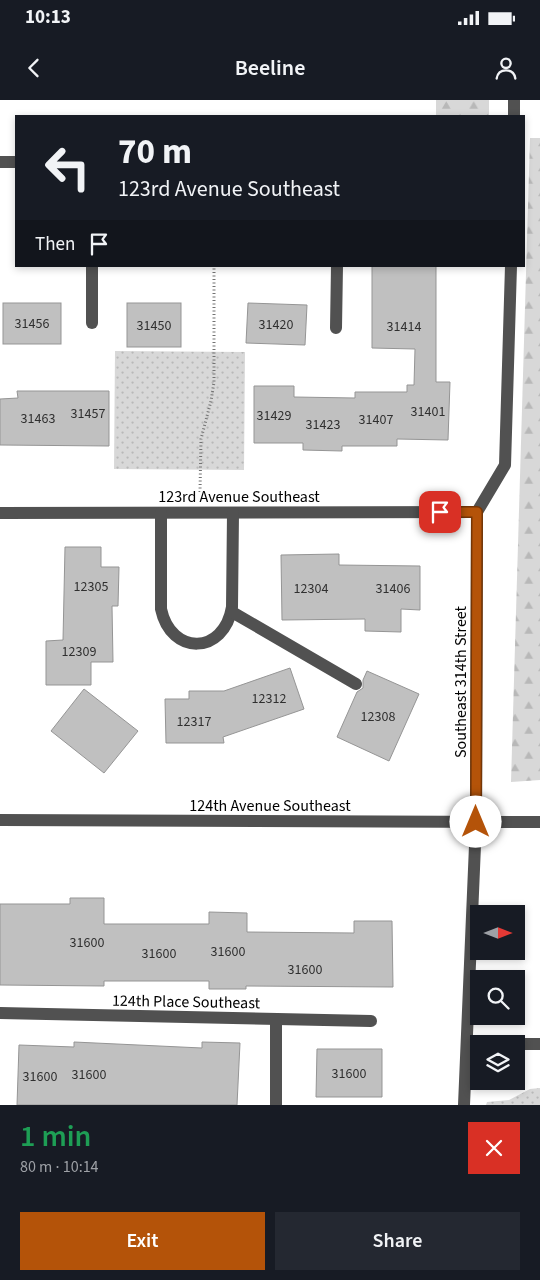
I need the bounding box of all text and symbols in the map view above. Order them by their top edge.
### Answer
text: 10:13 [25,4,71,31]
text: Beeline [235,52,305,84]
icon: back [20,54,48,82]
icon: person [492,54,520,82]
text: 70 m [118,127,192,177]
icon: left [35,135,100,200]
text: 123rd Avenue Southeast [118,173,340,205]
icon: arrive [85,230,113,258]
text: Then [35,231,75,258]
house number: 31456 [15,314,49,334]
house number: 31420 [259,315,293,335]
house number: 31450 [137,316,171,336]
house number: 31414 [387,317,421,337]
house number: 31401 [411,402,445,422]
house number: 31457 [71,404,105,424]
house number: 31429 [257,406,291,426]
house number: 31463 [21,409,55,429]
house number: 31407 [359,410,393,430]
house number: 31423 [306,415,340,435]
street label: 123rd Avenue Southeast [158,486,320,508]
pin [419,491,461,533]
icon: arrive [426,498,454,526]
house number: 12305 [74,577,108,597]
house number: 12304 [294,579,328,599]
house number: 31406 [376,579,410,599]
street label: Southeast 314th Street [450,605,472,758]
house number: 12309 [62,642,96,662]
house number: 12312 [252,689,286,709]
house number: 12308 [361,707,395,727]
house number: 12317 [177,712,211,732]
street label: 124th Avenue Southeast [189,795,351,817]
position arrow [449,795,501,847]
north arrow [470,905,525,960]
map controls [470,905,525,1090]
house number: 31600 [70,933,104,953]
house number: 31600 [211,942,245,962]
house number: 31600 [142,944,176,964]
house number: 31600 [288,960,322,980]
button: search [470,970,525,1025]
street label: 124th Place Southeast [112,990,261,1014]
button: layers [470,1035,525,1090]
house number: 31600 [332,1064,366,1084]
house number: 31600 [72,1065,106,1085]
house number: 31600 [23,1067,57,1087]
text: 1 min [20,1115,91,1158]
button: close [468,1122,520,1174]
text: 80 m · 10:14 [20,1156,99,1178]
button: Exit [20,1212,265,1270]
button: Share [275,1212,520,1270]

